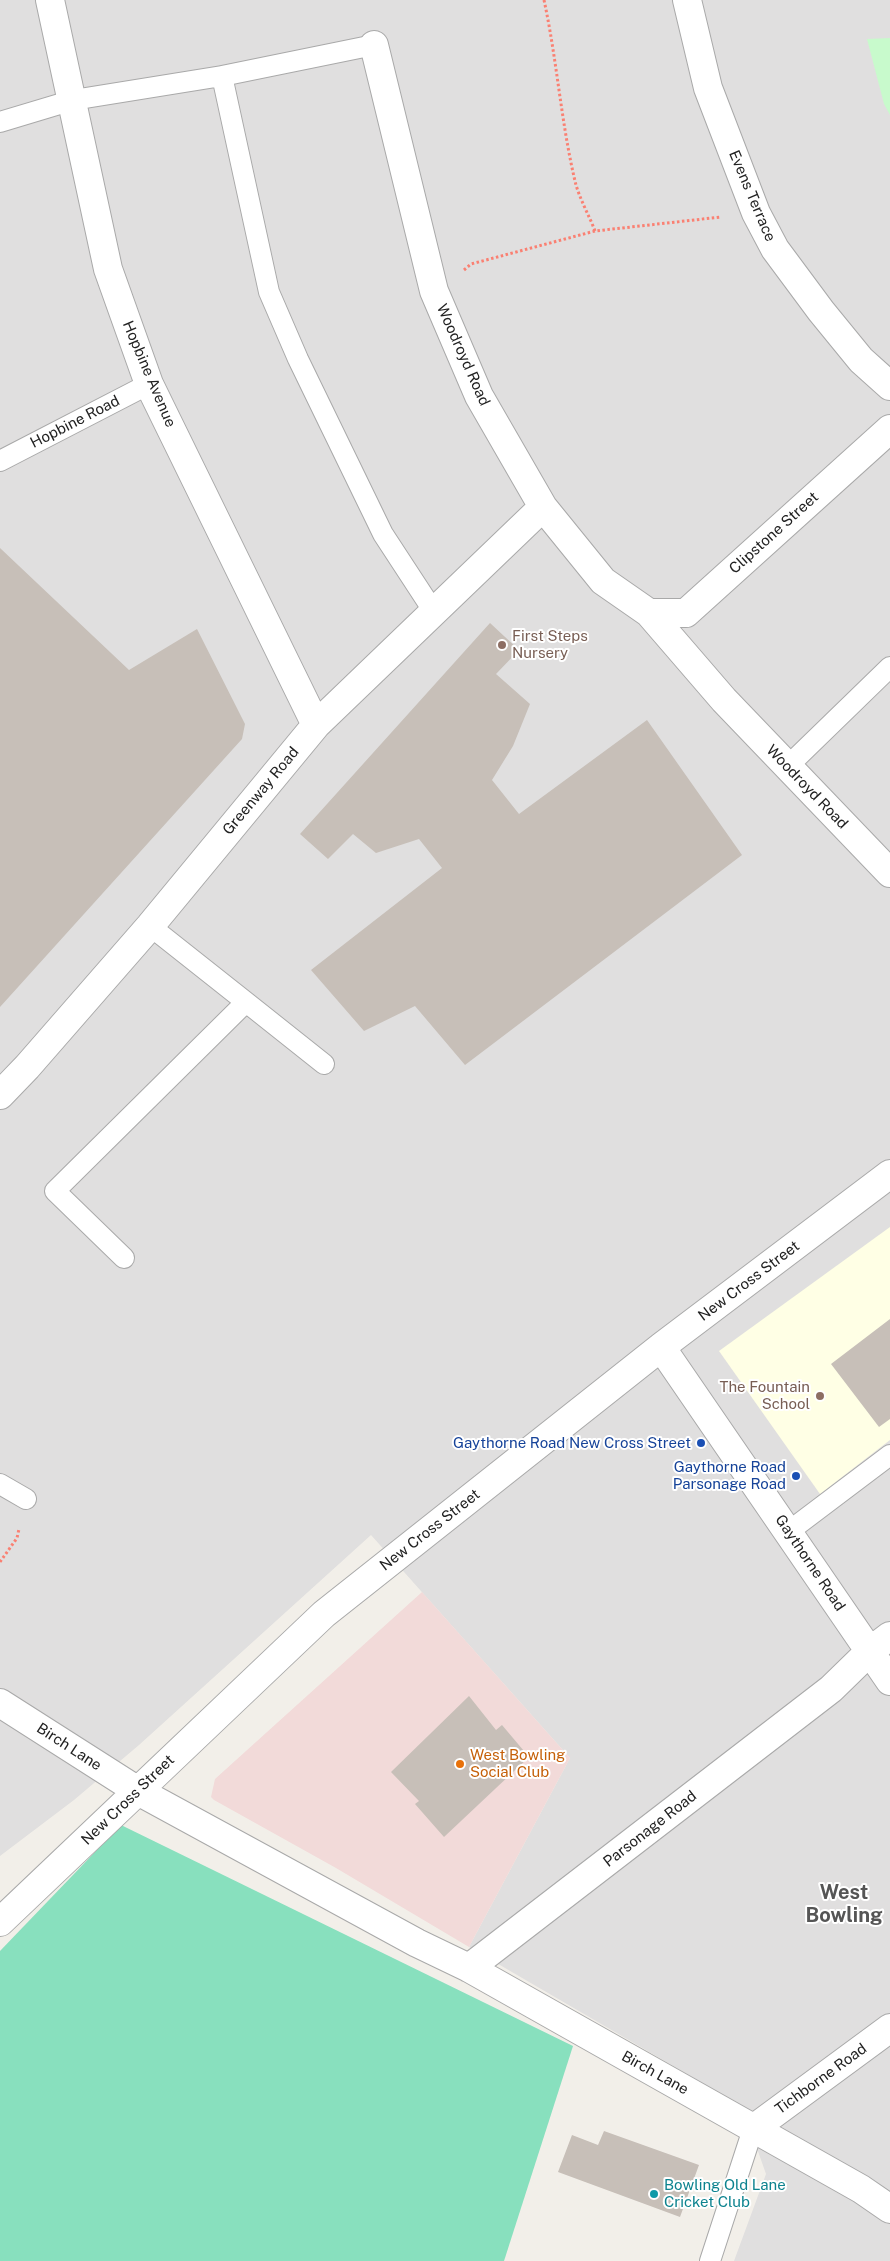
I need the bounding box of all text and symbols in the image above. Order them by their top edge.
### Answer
street label: Evens Terrace [725,148,779,244]
street label: Woodroyd Road [432,301,494,409]
street label: Hopbine Avenue [118,318,180,430]
street label: Hopbine Road [27,392,123,452]
street label: Clipstone Street [726,488,822,578]
place label: First Steps Nursery [512,627,588,662]
marker: First Steps Nursery [496,639,508,651]
street label: Woodroyd Road [762,741,852,833]
street label: Greenway Road [219,744,303,838]
street label: New Cross Street [695,1237,803,1325]
place label: The Fountain School [719,1378,810,1413]
marker: The Fountain School [814,1390,826,1402]
place label: Gaythorne Road New Cross Street [453,1434,691,1452]
marker: Gaythorne Road New Cross Street [695,1437,707,1449]
place label: Gaythorne Road Parsonage Road [673,1458,786,1493]
marker: Gaythorne Road Parsonage Road [790,1470,802,1482]
street label: New Cross Street [376,1485,484,1575]
street label: Gaythorne Road [771,1511,849,1615]
street label: Birch Lane [33,1719,105,1775]
place label: West Bowling Social Club [470,1746,565,1781]
street label: New Cross Street [78,1751,178,1849]
marker: West Bowling Social Club [454,1758,466,1770]
street label: Parsonage Road [600,1787,700,1871]
district label: West Bowling [805,1881,883,1928]
street label: Tichborne Road [772,2040,870,2118]
street label: Birch Lane [618,2047,692,2099]
place label: Bowling Old Lane Cricket Club [664,2176,786,2211]
marker: Bowling Old Lane Cricket Club [648,2188,660,2200]

